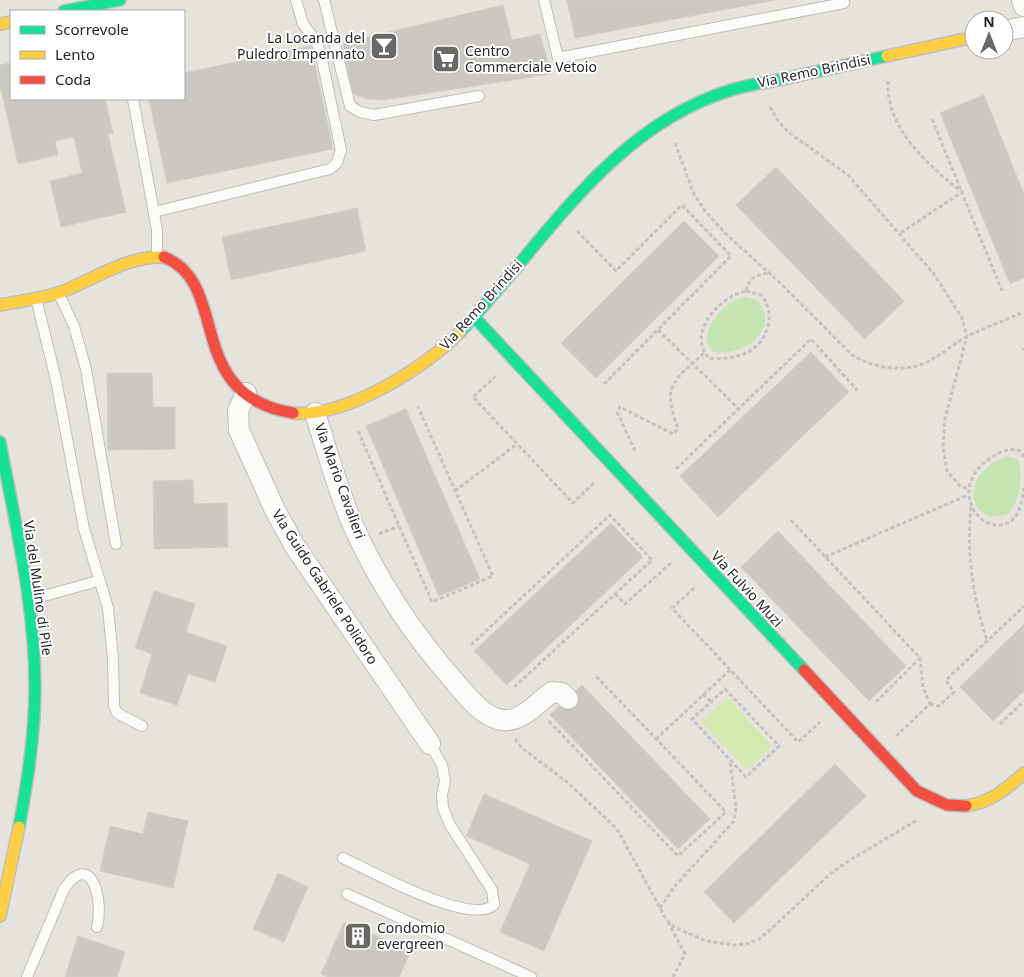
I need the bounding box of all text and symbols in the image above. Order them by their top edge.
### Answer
legend [10,10,185,100]
north arrow [964,10,1014,60]
text: N [983,12,995,31]
text: Scorrevole [55,19,129,39]
place label: La Locanda del Puledro Impennato [237,28,365,63]
bar icon: La Locanda del Puledro Impennato [369,31,399,61]
place label: Centro Commerciale Vetoio [465,41,597,76]
text: Lento [55,44,95,64]
supermarket icon: Centro Commerciale Vetoio [431,44,461,74]
street label: Via Remo Brindisi [756,49,872,92]
text: Coda [55,69,91,89]
street label: Via Remo Brindisi [435,256,526,354]
street label: Via Mario Cavalieri [311,420,370,541]
street label: Via Guido Gabriele Polidoro [268,506,383,668]
street label: Via del Mulino di Pile [20,519,57,657]
street label: Via Fulvio Muzi [707,547,788,631]
place label: Condomio evergreen [377,918,445,953]
building icon: Condomio evergreen [343,921,373,951]

